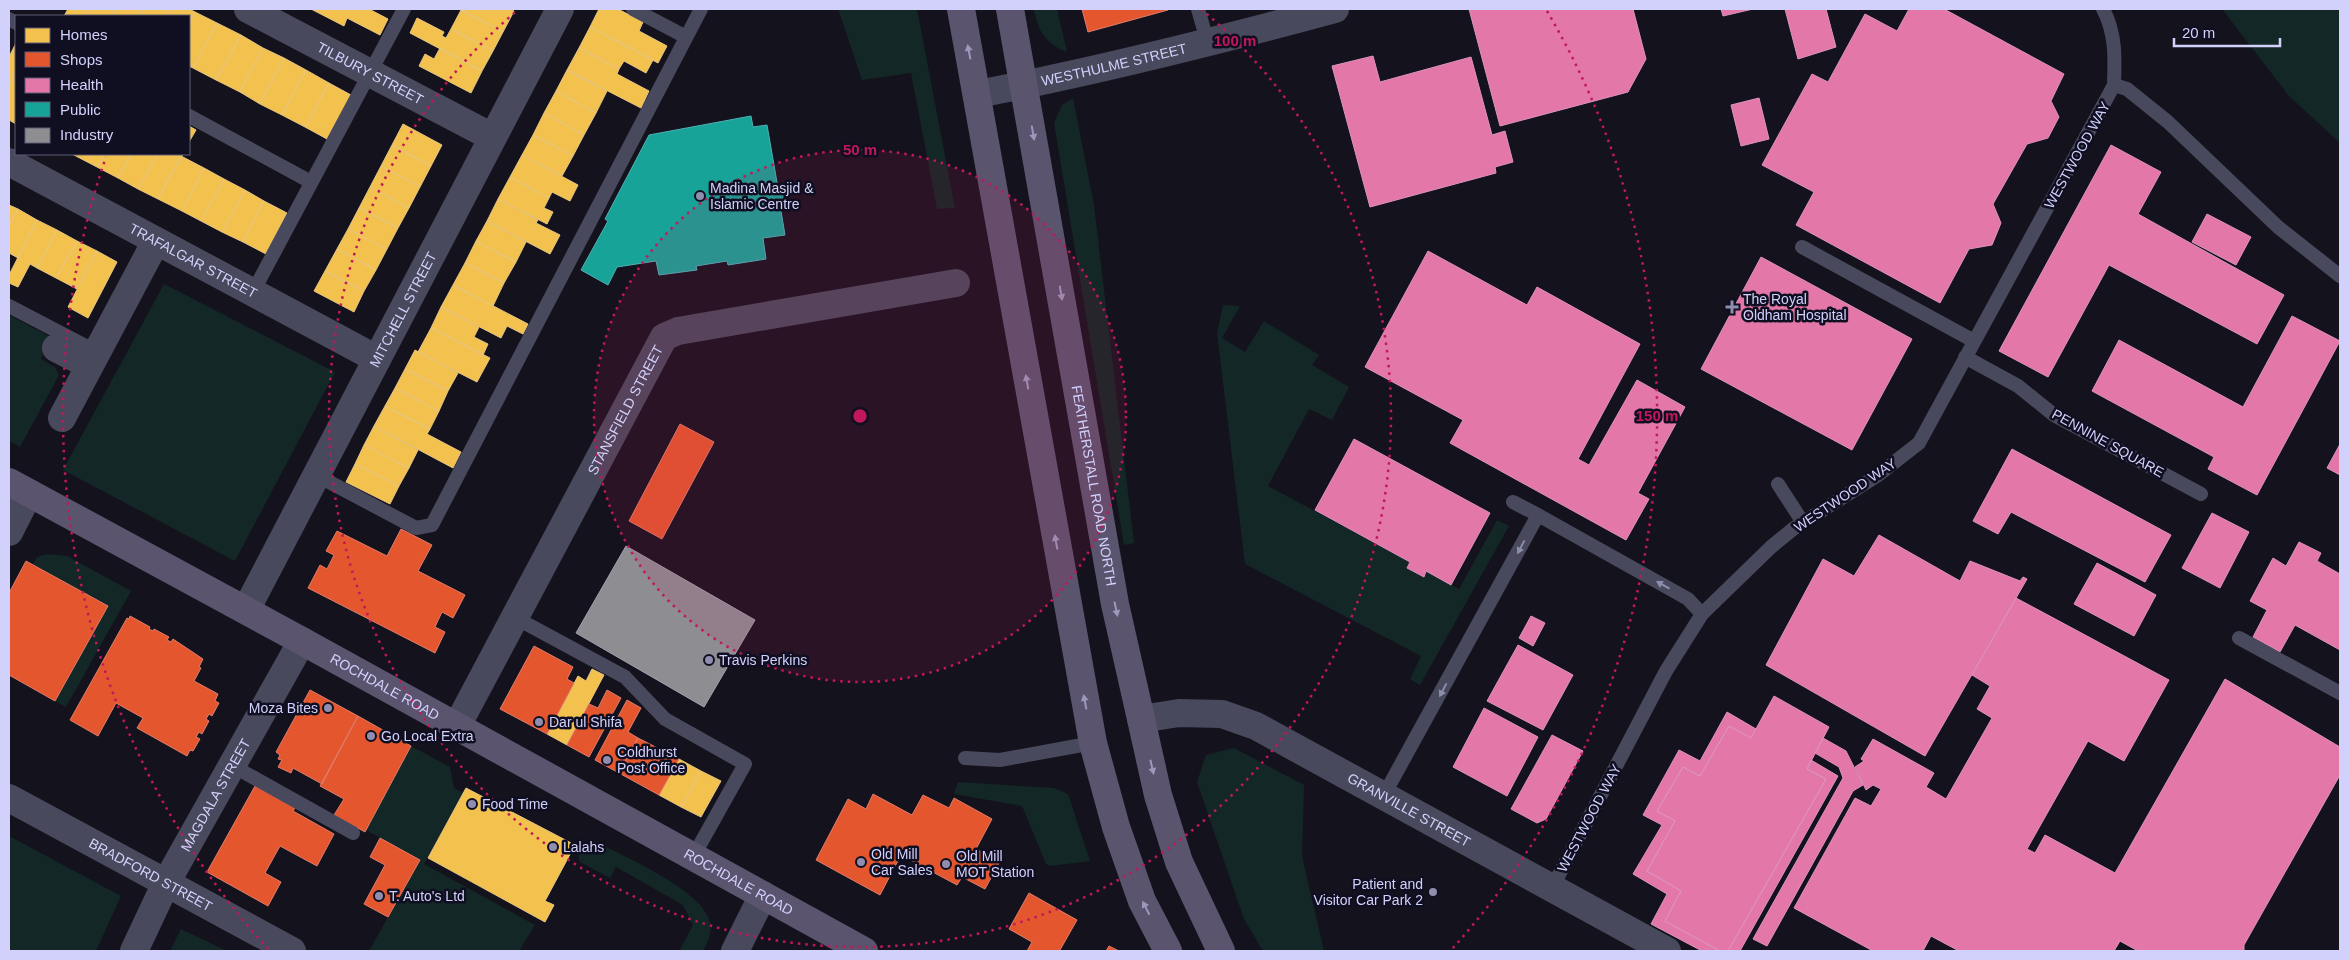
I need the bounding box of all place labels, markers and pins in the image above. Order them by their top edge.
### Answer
place label: Madina Masjid & Islamic Centre [710,180,814,212]
marker: Madina Masjid & Islamic Centre [694,190,706,202]
place label: The Royal Oldham Hospital [1743,291,1847,323]
marker: The Royal Oldham Hospital [1725,300,1739,314]
centre of rings [851,407,869,425]
place label: Travis Perkins [719,652,807,668]
marker: Travis Perkins [703,654,715,666]
place label: Moza Bites [249,700,318,716]
marker: Moza Bites [322,702,334,714]
place label: Dar ul Shifa [549,714,622,730]
marker: Dar ul Shifa [533,716,545,728]
place label: Go Local Extra [381,728,474,744]
marker: Go Local Extra [365,730,377,742]
place label: Coldhurst Post Office [617,744,685,776]
marker: Coldhurst Post Office [601,754,613,766]
place label: Food Time [482,796,548,812]
marker: Food Time [466,798,478,810]
place label: Lalahs [563,839,604,855]
marker: Lalahs [547,841,559,853]
place label: Old Mill Car Sales [871,846,932,878]
place label: Old Mill MOT Station [956,848,1034,880]
marker: Old Mill Car Sales [855,856,867,868]
marker: Old Mill MOT Station [940,858,952,870]
place label: Patient and Visitor Car Park 2 [1314,876,1423,908]
marker: Patient and Visitor Car Park 2 [1427,886,1439,898]
place label: T. Auto's Ltd [389,888,465,904]
marker: T. Auto's Ltd [373,890,385,902]

